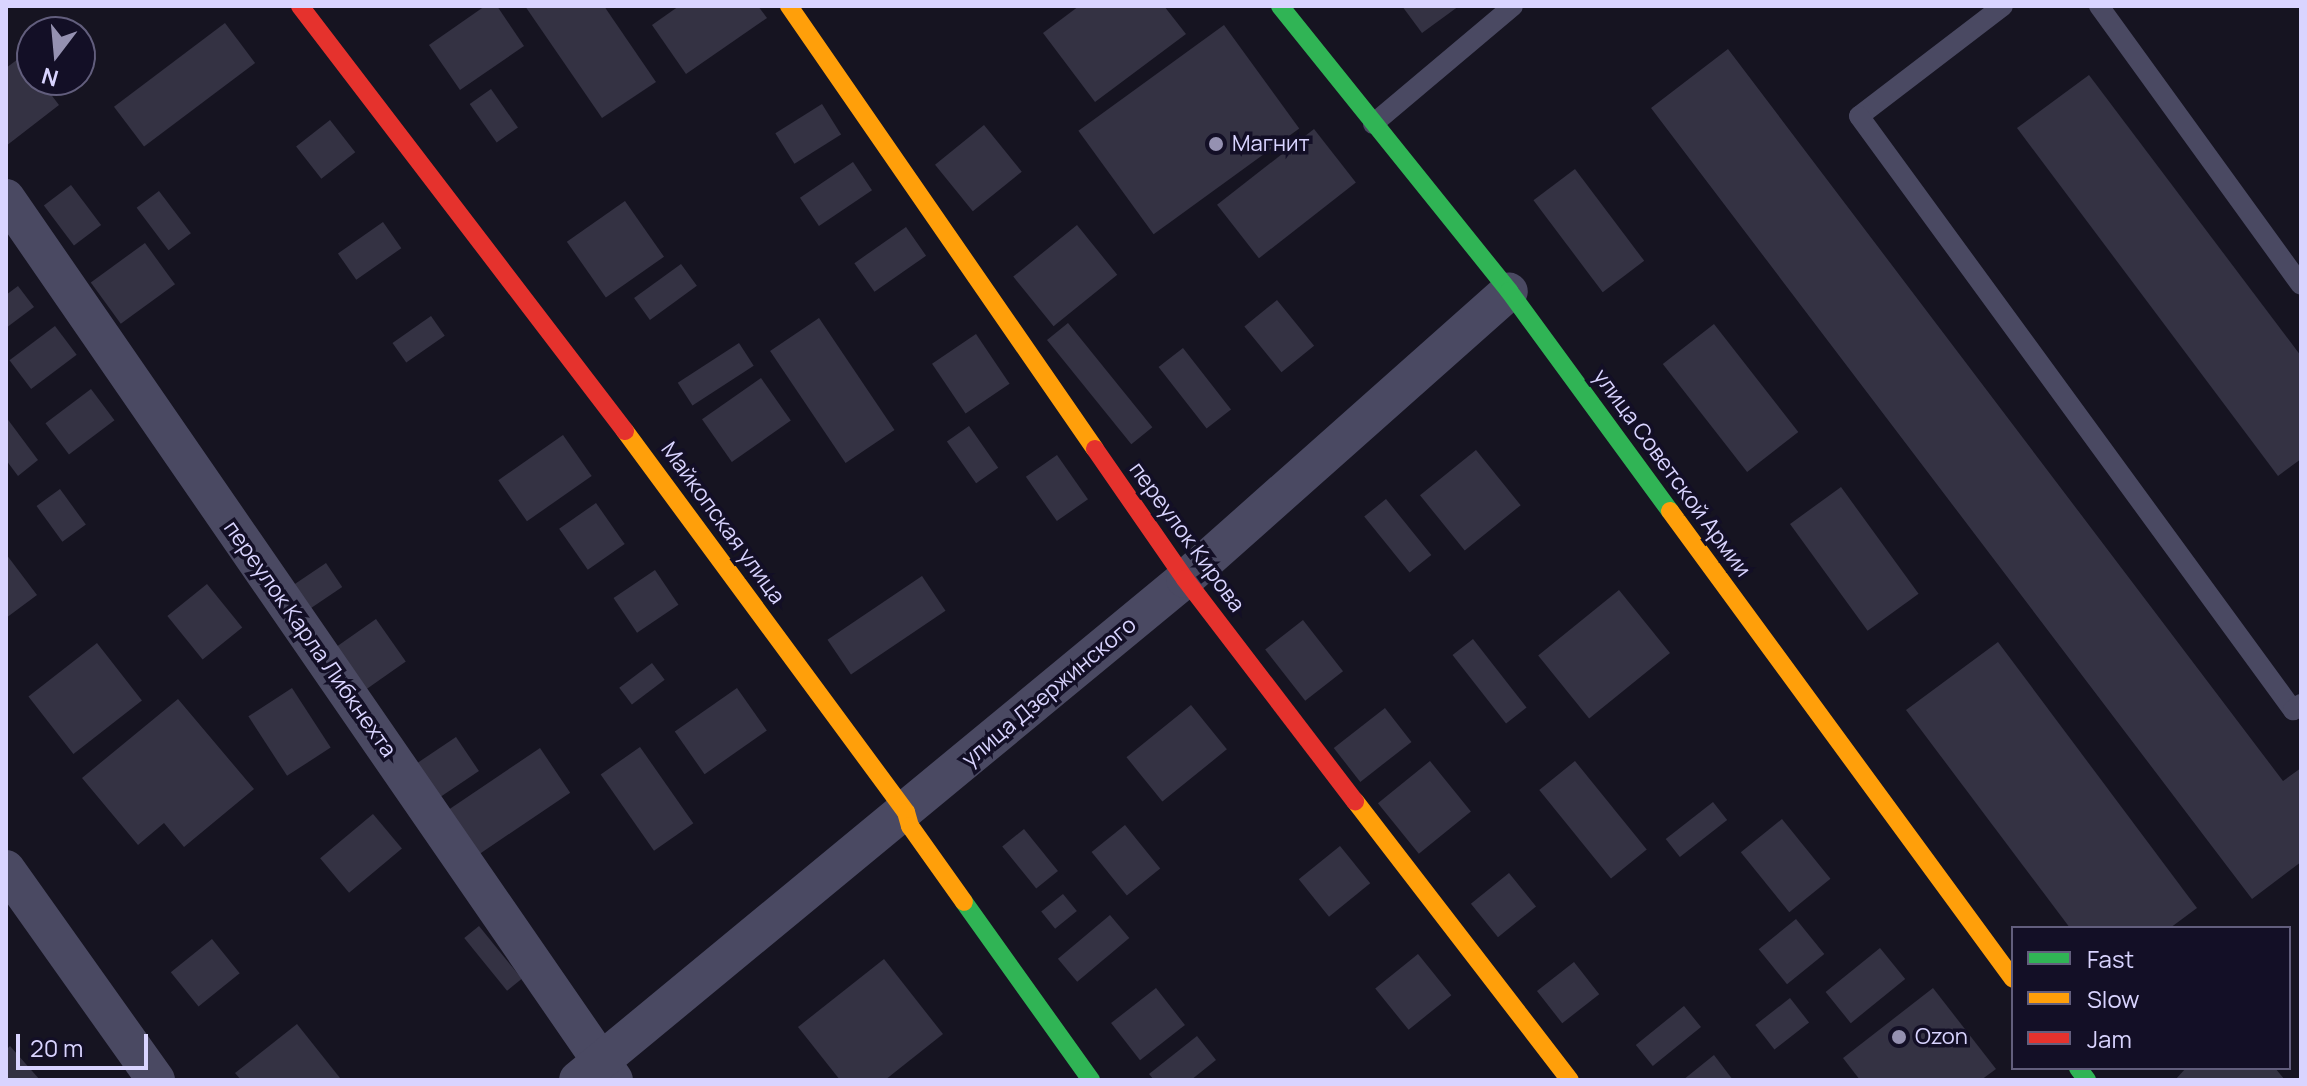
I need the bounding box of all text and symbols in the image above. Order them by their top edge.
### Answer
north arrow [16,16,96,96]
text: N [38,61,62,94]
place label: Магнит [1232,131,1310,157]
marker: Магнит [1207,135,1225,153]
street label: улица Советской Армии [1588,364,1756,582]
street label: Майкопская улица [655,437,791,609]
street label: переулок Кирова [1124,457,1250,617]
street label: переулок Карла Либкнехта [218,516,402,762]
street label: улица Дзержинского [957,611,1141,773]
legend [2011,926,2291,1070]
text: Fast [2087,942,2134,975]
text: Slow [2087,982,2140,1015]
scale bar [20,1018,152,1068]
text: Jam [2087,1022,2132,1055]
place label: Ozon [1915,1024,1968,1050]
marker: Ozon [1890,1028,1908,1046]
text: 20 m [30,1031,83,1064]

